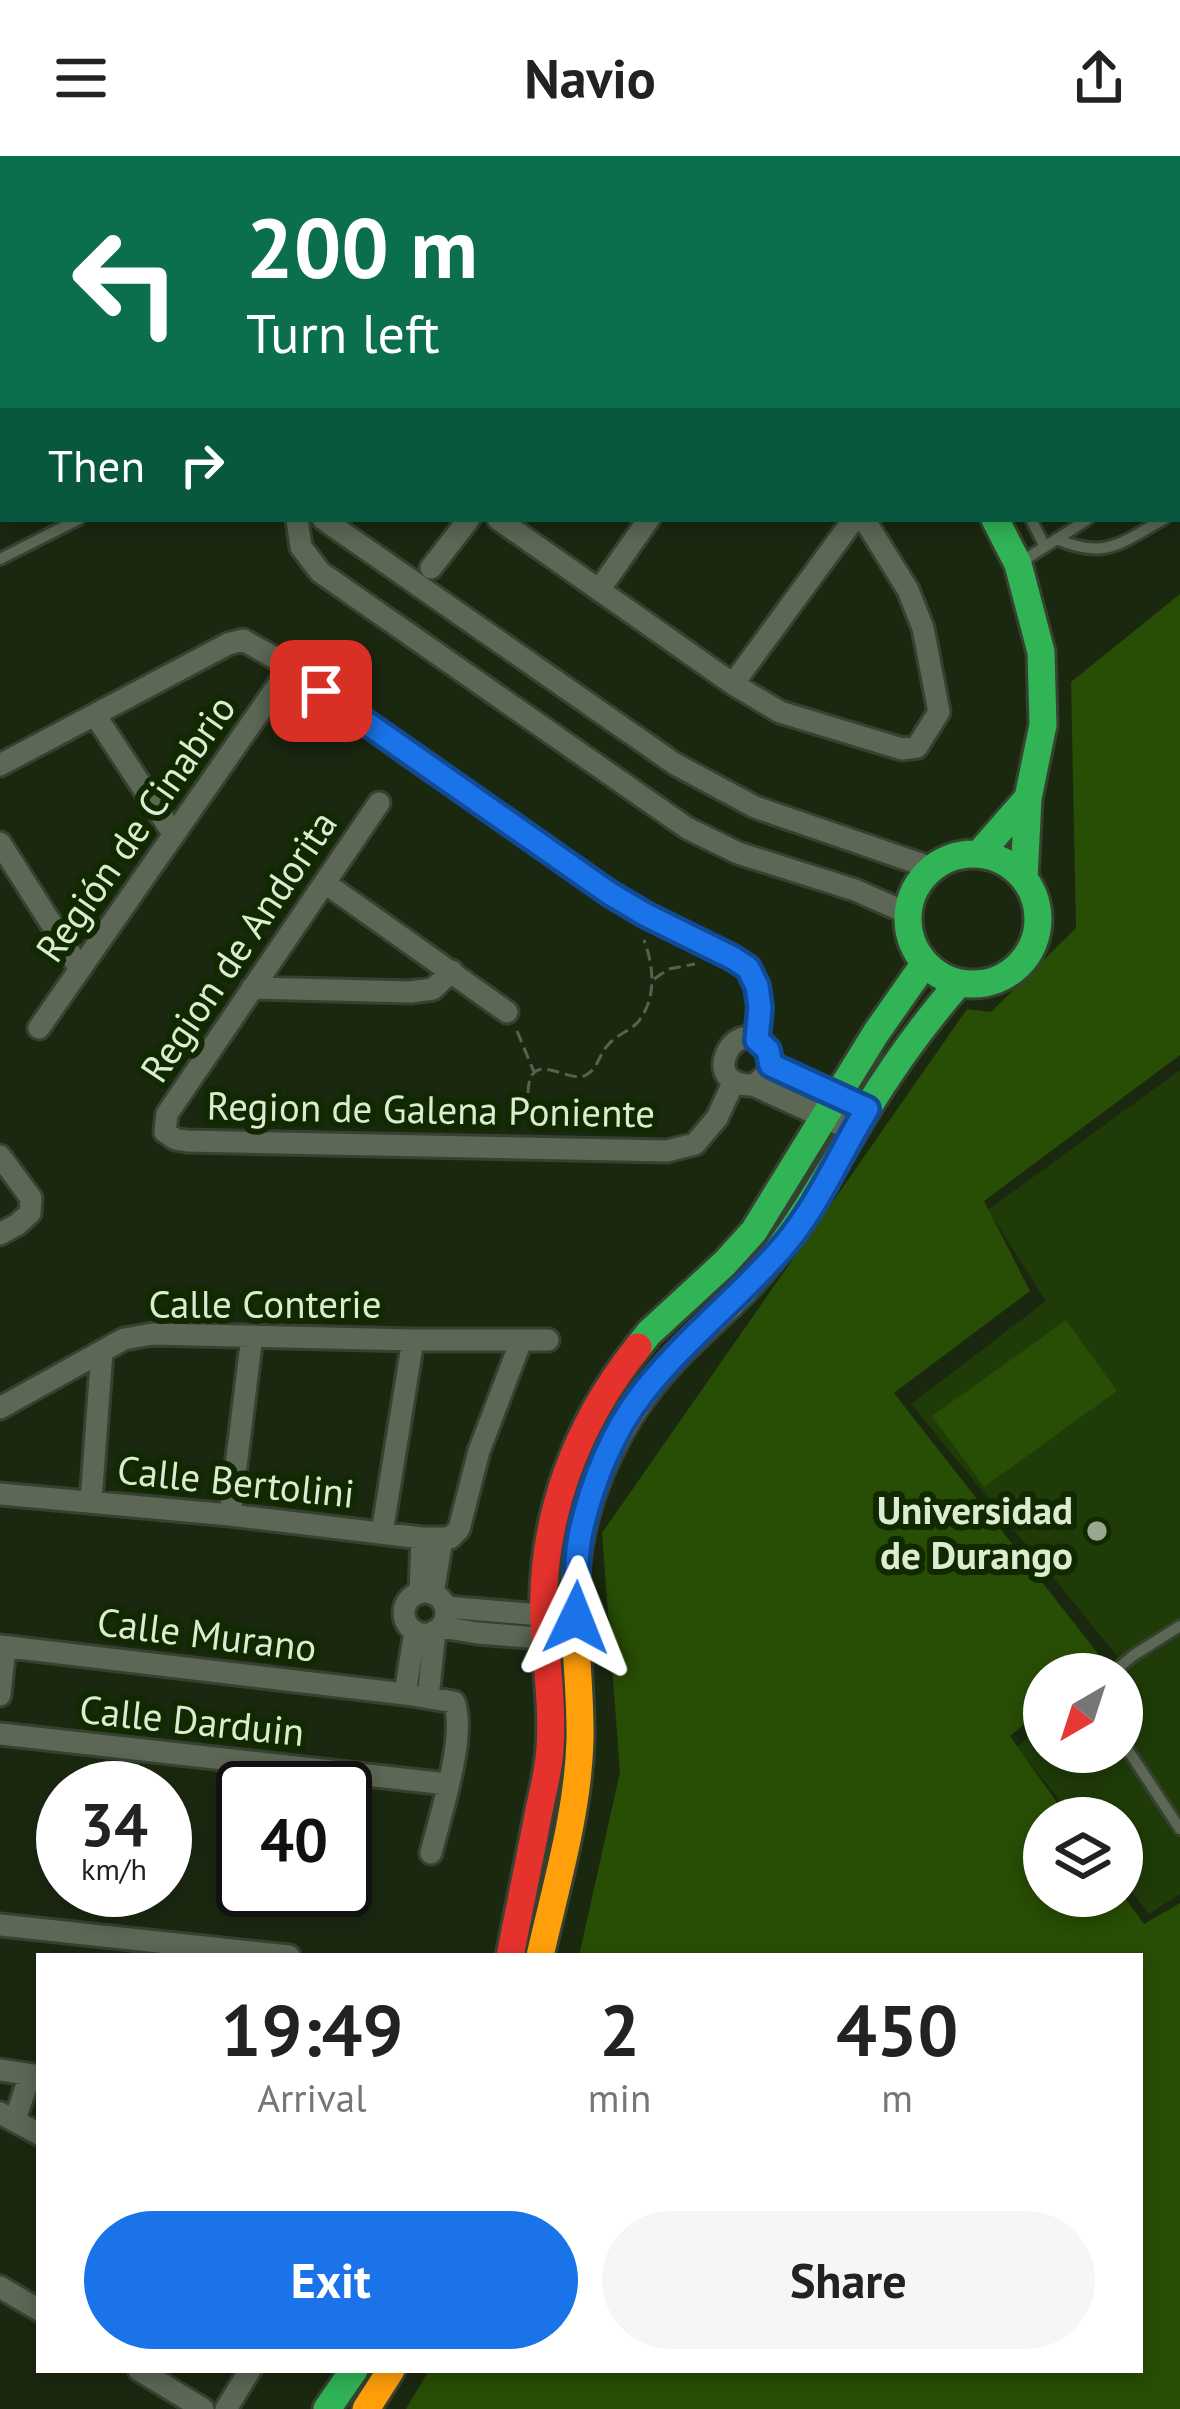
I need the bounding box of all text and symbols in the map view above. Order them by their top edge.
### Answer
text: Navio [524,43,656,113]
icon: menu [48,45,114,111]
icon: share [1066,45,1132,111]
text: 200 m [246,192,478,301]
icon: left [48,204,204,360]
text: Turn left [246,298,440,368]
icon: right [169,432,235,498]
text: Then [48,436,145,494]
pin [270,640,372,742]
icon: arrive [288,658,354,724]
street label: Región de Cinabrio [24,684,246,972]
street label: Region de Andorita [128,800,348,1092]
street label: Region de Galena Poniente [206,1080,656,1138]
street label: Calle Conterie [148,1278,382,1329]
street label: Calle Bertolini [115,1443,357,1519]
place label: Universidad de Durango [877,1484,1073,1580]
marker: Universidad de Durango [1084,1518,1110,1544]
position arrow [513,1555,639,1681]
street label: Calle Murano [94,1595,320,1673]
north arrow [1023,1653,1143,1773]
map controls [1023,1653,1143,1917]
street label: Calle Darduin [77,1683,307,1757]
speed limit sign: 40 [216,1761,372,1917]
text: 34 [80,1785,148,1863]
button: layers [1023,1797,1143,1917]
text: km/h [81,1849,147,1888]
text: 19:49 [221,1983,403,2076]
text: 2 [599,1983,640,2076]
text: 450 [836,1983,958,2076]
text: Arrival [257,2072,367,2123]
text: min [588,2072,651,2123]
text: m [881,2072,913,2123]
button: Exit [84,2211,578,2349]
button: Share [602,2211,1095,2349]

